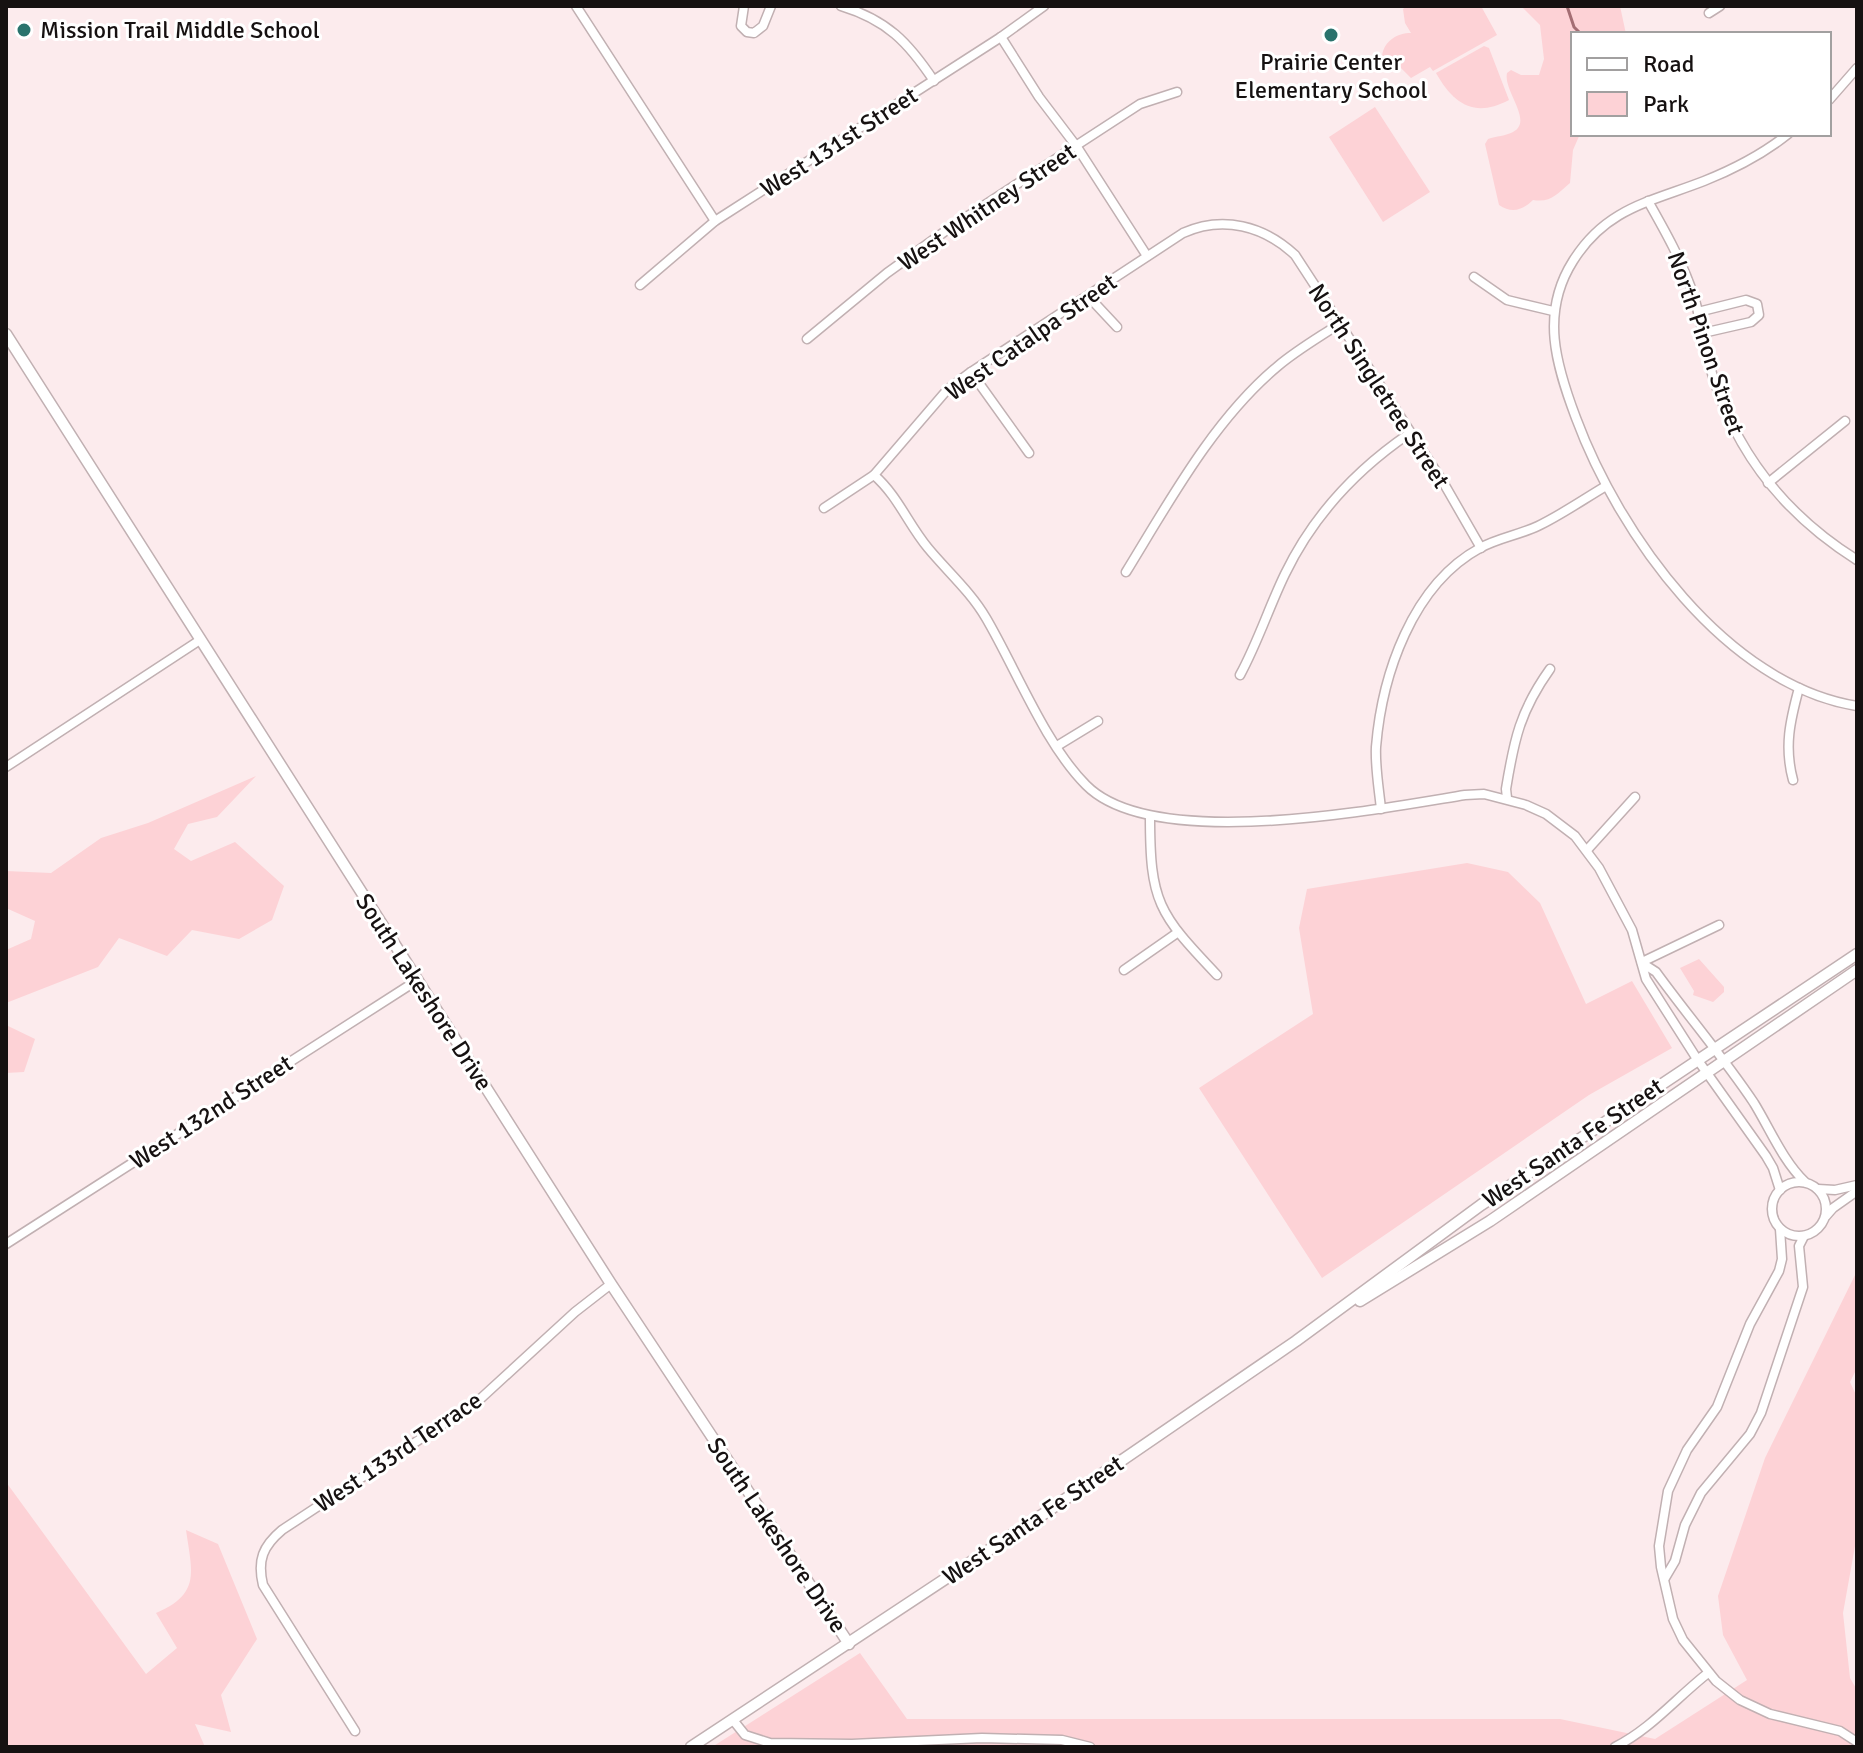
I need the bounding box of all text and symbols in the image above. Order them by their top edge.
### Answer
place label: Mission Trail Middle School [40,15,320,45]
marker: Mission Trail Middle School [15,21,33,39]
marker: Prairie Center Elementary School [1322,26,1340,44]
legend [1571,32,1831,136]
place label: Prairie Center Elementary School [1235,47,1427,105]
text: Road [1643,49,1694,79]
street label: West 131st Street [755,80,923,204]
text: Park [1643,89,1689,119]
street label: West Whitney Street [893,136,1081,278]
street label: North Pinon Street [1661,248,1751,438]
street label: West Catalpa Street [940,267,1122,407]
street label: North Singletree Street [1302,278,1456,494]
street label: South Lakeshore Drive [349,888,499,1096]
street label: West 132nd Street [124,1048,298,1176]
street label: West Santa Fe Street [1477,1071,1669,1215]
street label: West 133rd Terrace [308,1385,488,1519]
street label: South Lakeshore Drive [701,1432,853,1638]
street label: West Santa Fe Street [937,1448,1129,1592]

